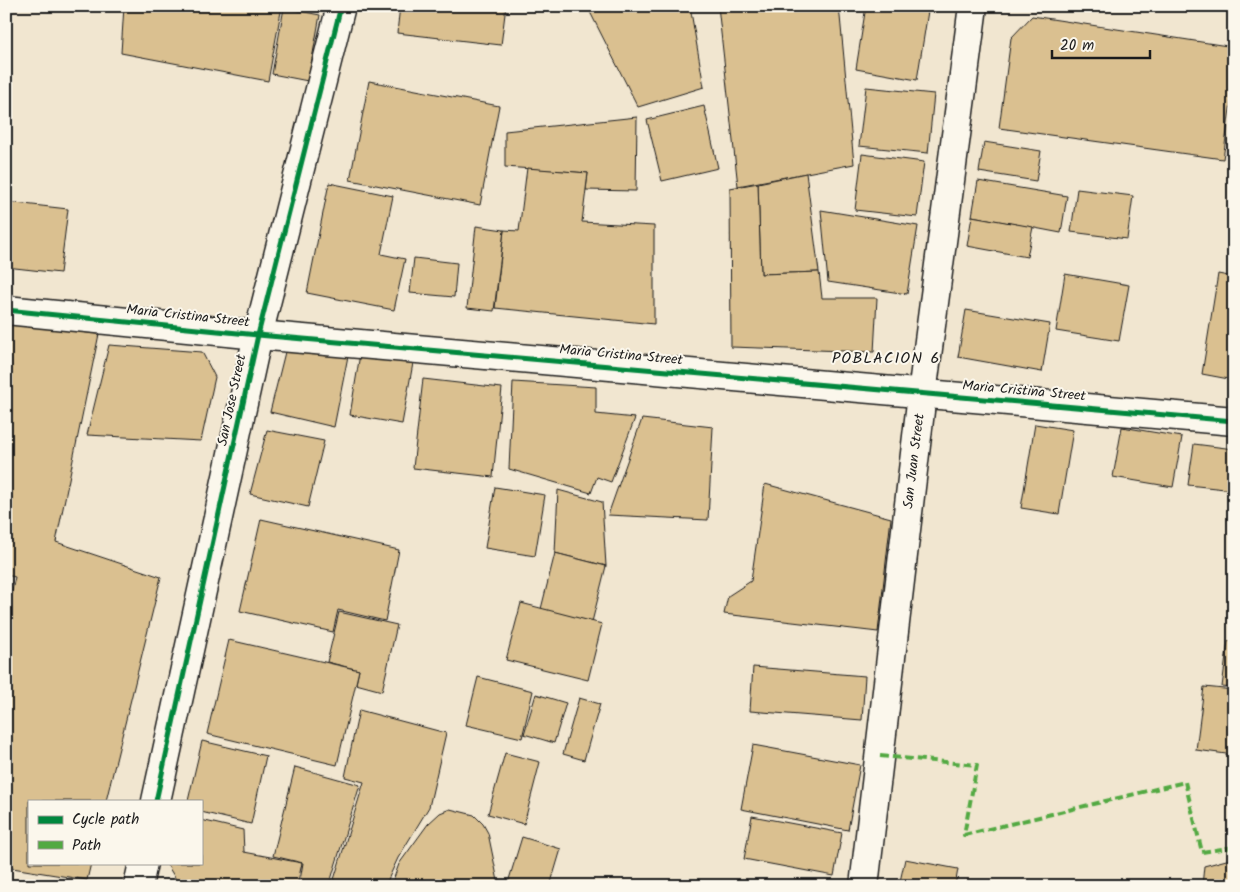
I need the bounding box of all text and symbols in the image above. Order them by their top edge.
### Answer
scale bar [1052,28,1150,60]
text: 20 m [1060,34,1094,58]
street label: Maria Cristina Street [125,299,251,333]
street label: Maria Cristina Street [558,339,684,371]
district label: POBLACION 6 [832,346,940,371]
street label: San Jose Street [212,351,253,448]
street label: Maria Cristina Street [961,375,1087,407]
street label: San Juan Street [897,412,931,510]
legend [28,800,202,864]
text: Cycle path [72,808,139,832]
text: Path [72,834,101,858]

